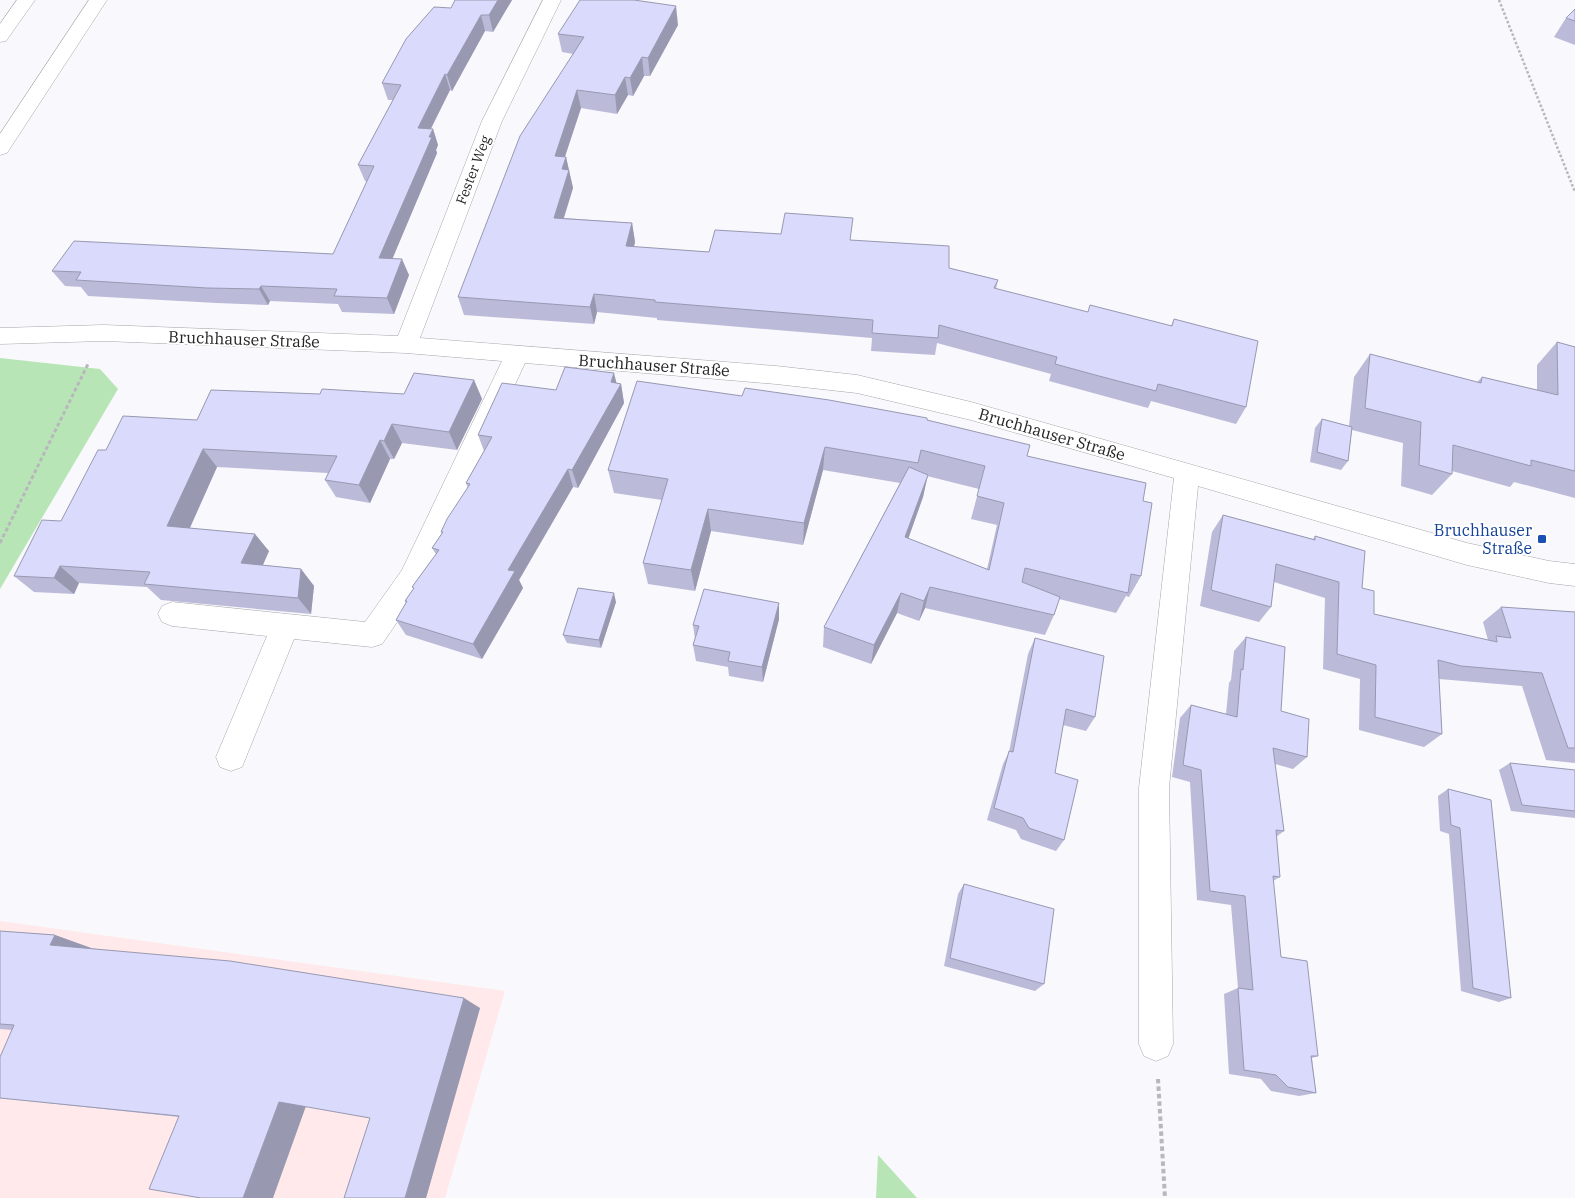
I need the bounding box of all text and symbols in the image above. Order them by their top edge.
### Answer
street label: Fester Weg [452,133,495,207]
street label: Bruchhauser Straße [168,326,320,352]
street label: Bruchhauser Straße [578,350,730,380]
street label: Bruchhauser Straße [976,403,1128,465]
place label: Bruchhauser Straße [1434,520,1532,558]
marker: Bruchhauser Straße [1536,533,1548,545]

